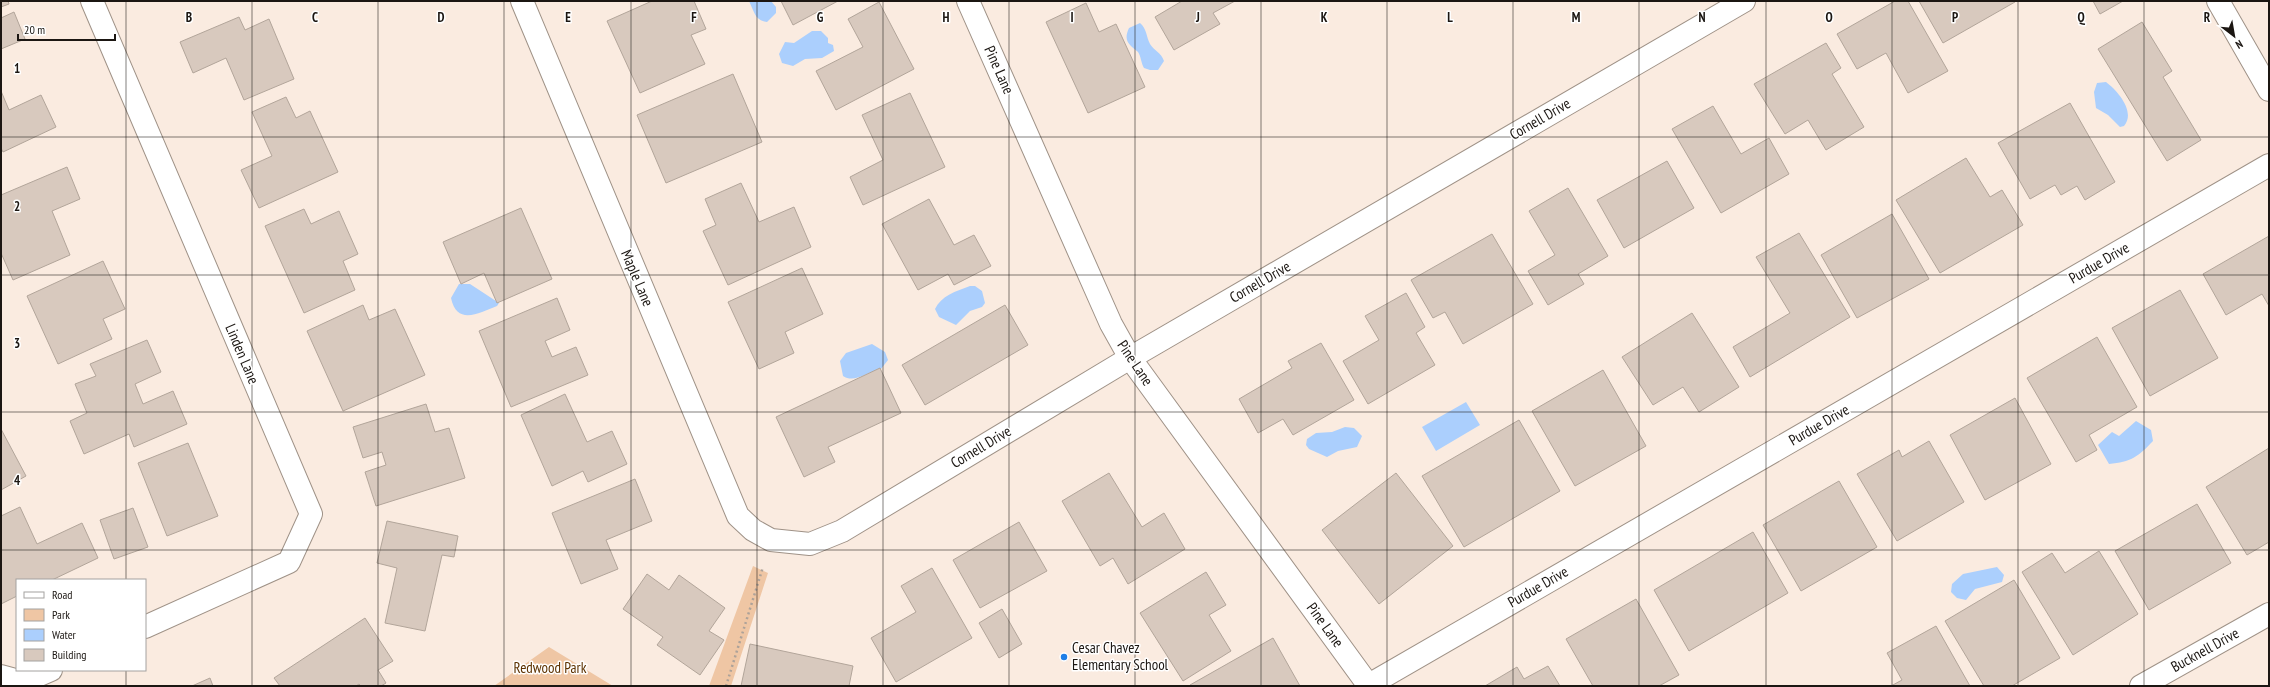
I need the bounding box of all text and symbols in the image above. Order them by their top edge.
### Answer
text: B [186,9,192,26]
text: C [312,9,318,26]
text: D [438,9,445,26]
text: E [565,9,571,26]
text: F [691,9,697,26]
text: G [817,9,824,26]
text: H [943,9,950,26]
text: I [1070,9,1074,26]
text: J [1195,9,1200,26]
text: K [1321,9,1328,26]
text: L [1447,9,1453,26]
text: M [1572,9,1581,26]
text: N [1698,9,1706,26]
text: O [1825,9,1833,26]
text: P [1952,9,1958,26]
text: Q [2077,9,2085,26]
text: R [2204,9,2211,26]
scale bar [18,16,115,42]
north arrow [2214,16,2254,56]
text: 20 m [24,22,45,37]
text: N [2233,37,2245,52]
street label: Pine Lane [980,43,1018,97]
text: 1 [14,60,20,77]
street label: Cornell Drive [1506,94,1574,144]
text: 2 [14,198,20,215]
street label: Purdue Drive [2065,238,2132,287]
street label: Maple Lane [617,247,658,309]
street label: Cornell Drive [1226,257,1294,307]
street label: Linden Lane [221,321,264,387]
text: 3 [14,335,20,352]
street label: Pine Lane [1113,336,1157,389]
street label: Purdue Drive [1785,400,1852,449]
street label: Cornell Drive [947,421,1014,472]
text: 4 [14,472,21,489]
street label: Purdue Drive [1504,562,1571,611]
legend [16,579,146,671]
text: Road [52,587,72,602]
street label: Pine Lane [1303,599,1348,651]
text: Park [52,607,70,622]
street label: Bucknell Drive [2167,623,2242,676]
text: Water [52,627,77,642]
place label: Cesar Chavez Elementary School [1072,638,1169,674]
text: Building [52,647,87,662]
marker: Cesar Chavez Elementary School [1059,652,1069,662]
park label: Redwood Park [514,658,587,677]

